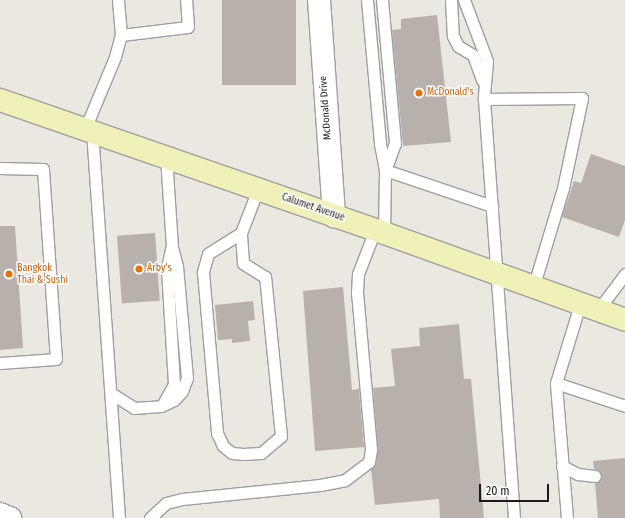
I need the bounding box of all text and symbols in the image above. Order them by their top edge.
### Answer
street label: McDonald Drive [318,76,334,140]
place label: McDonald's [427,87,474,99]
marker: McDonald's [414,88,424,98]
street label: Calumet Avenue [280,192,346,224]
place label: Bangkok Thai & Sushi [17,262,68,286]
place label: Arby's [147,263,172,275]
marker: Arby's [134,264,144,274]
marker: Bangkok Thai & Sushi [4,269,14,279]
scale bar [481,476,551,502]
text: 20 m [486,484,510,498]

